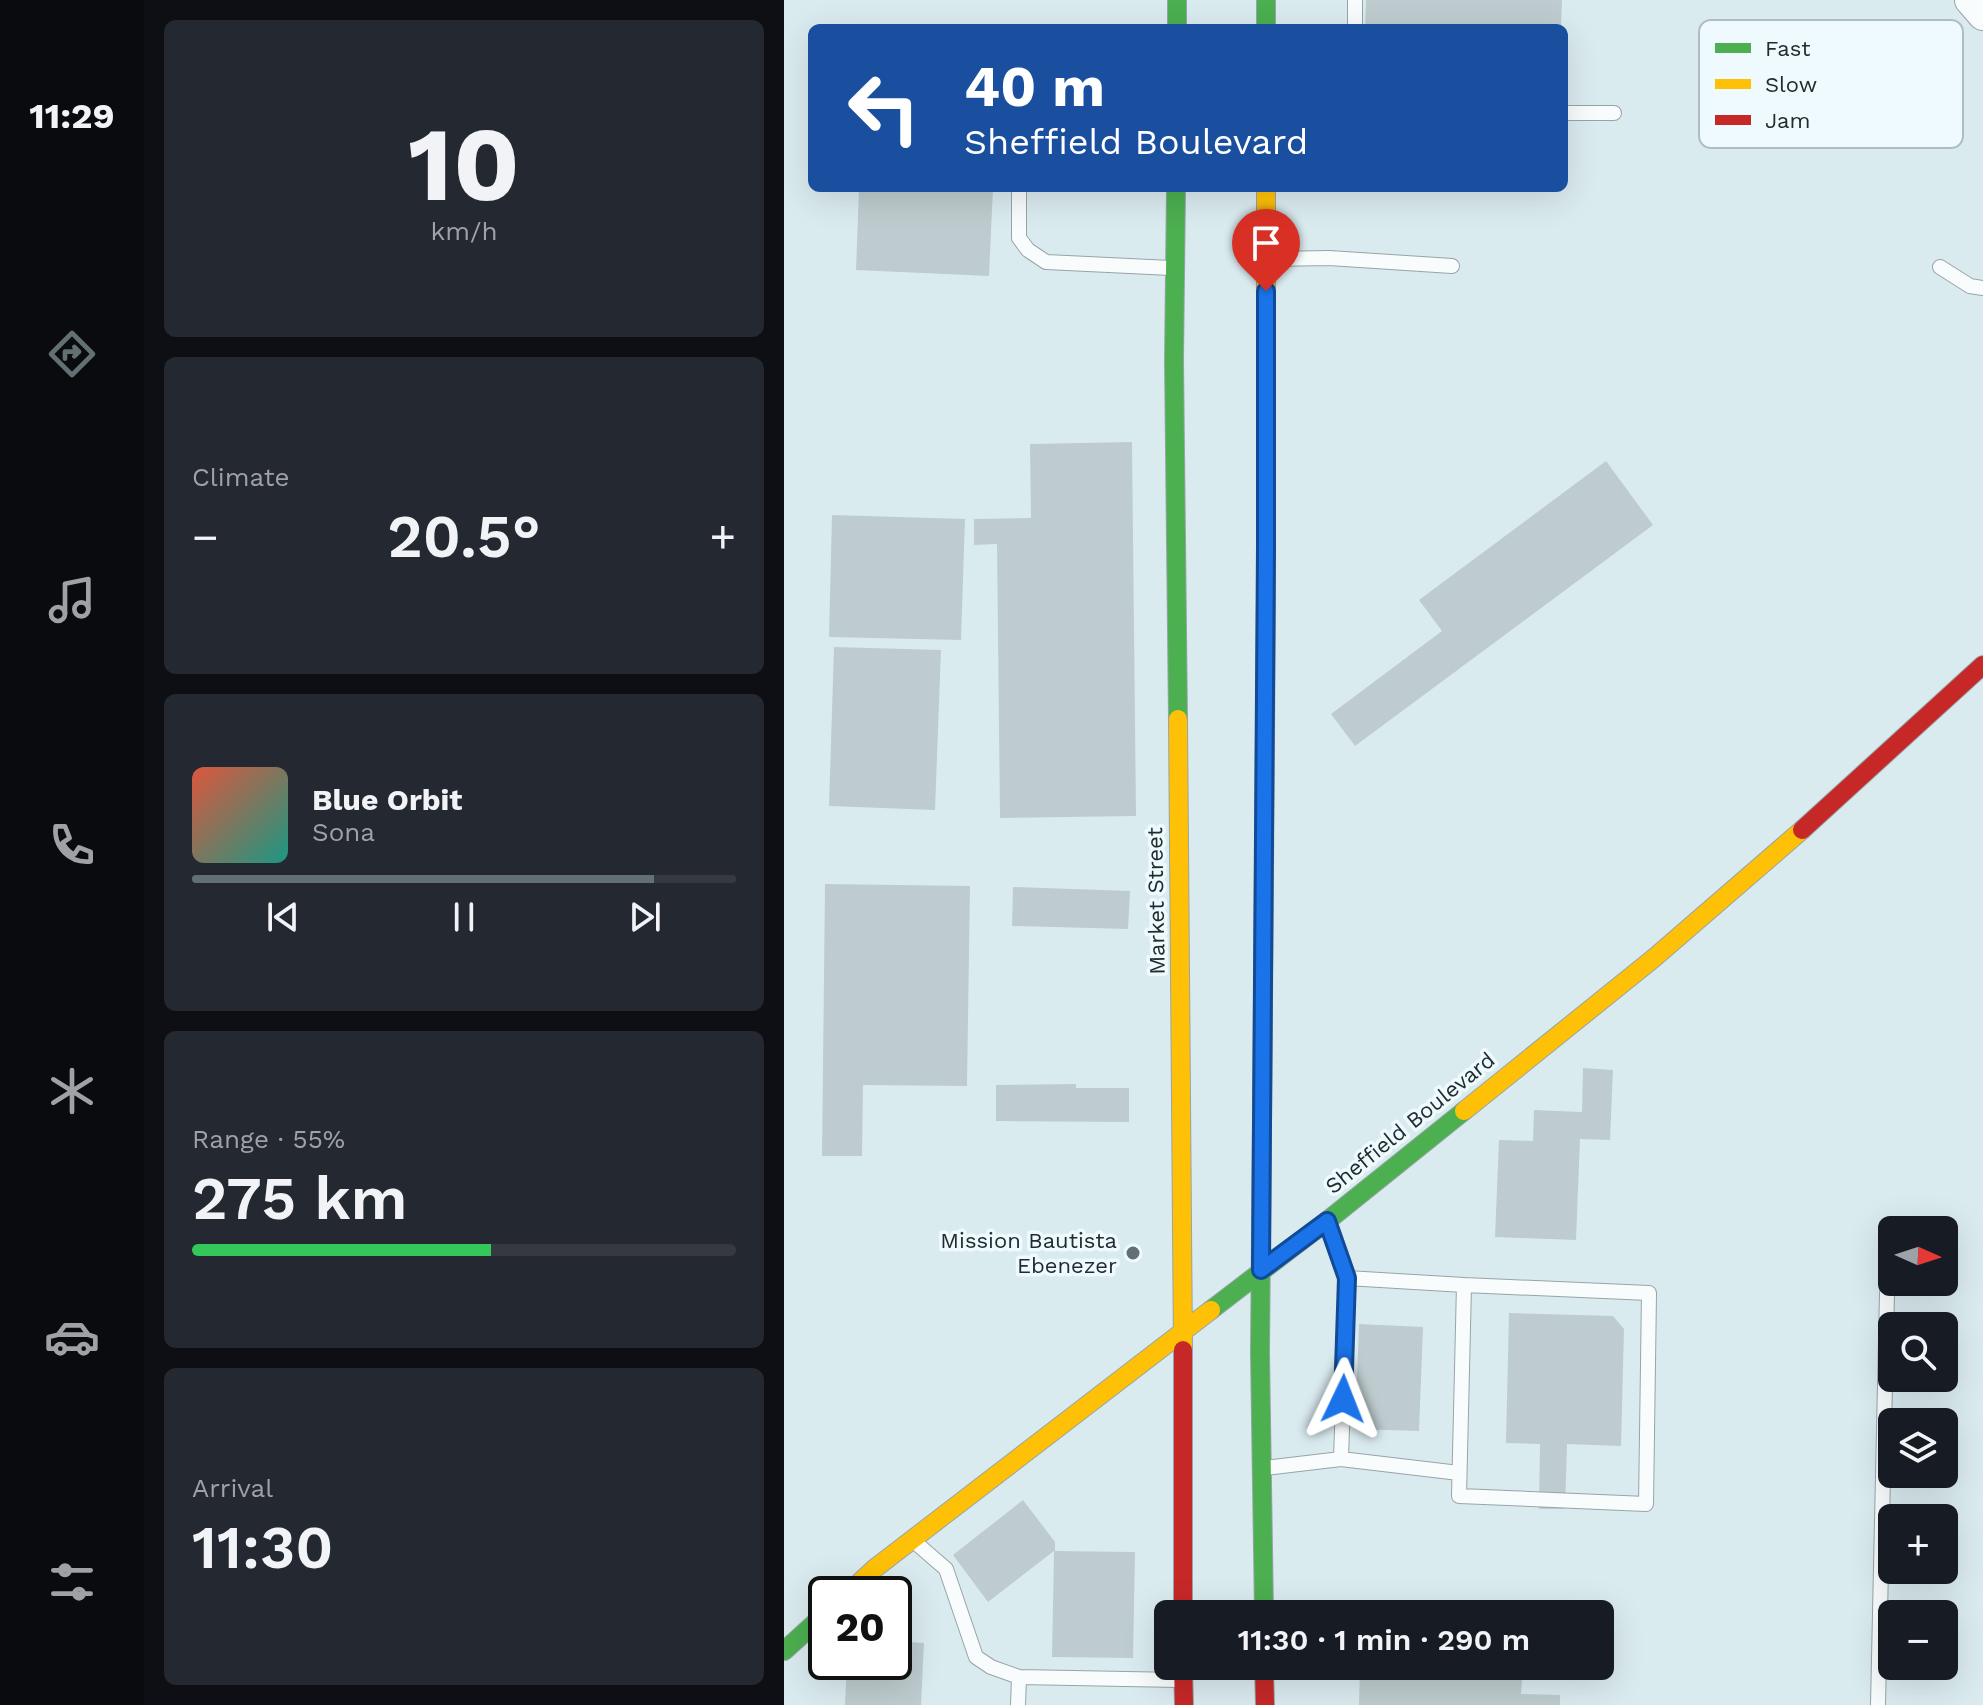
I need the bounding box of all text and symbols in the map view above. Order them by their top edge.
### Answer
legend [1699,20,1963,148]
text: Fast [1765,36,1811,61]
text: 40 m [964,54,1105,120]
icon: left [832,56,936,160]
text: Slow [1765,72,1817,97]
text: 11:29 [29,95,115,137]
text: 10 [408,103,520,225]
text: Jam [1765,108,1810,133]
text: Sheffield Boulevard [964,121,1308,163]
pin [1232,209,1300,291]
text: km/h [431,216,497,246]
icon: arrive [1244,221,1288,265]
icon: directions [44,326,100,382]
text: Climate [192,462,290,492]
text: 20.5° [387,501,541,572]
text: − [192,511,219,563]
text: + [709,511,736,563]
icon: music [44,572,100,628]
text: Blue Orbit [312,782,462,817]
icon: phone [44,817,100,873]
text: Sona [312,817,375,847]
street label: Market Street [1142,827,1170,975]
icon: previous [261,895,305,939]
icon: pause [442,895,486,939]
icon: next [623,895,667,939]
street label: Sheffield Boulevard [1320,1047,1500,1199]
icon: climate [44,1063,100,1119]
text: Range · 55% [192,1124,345,1154]
text: 275 km [192,1163,407,1234]
north arrow [1878,1216,1958,1296]
map controls [1878,1216,1958,1680]
place label: Mission Bautista Ebenezer [940,1228,1117,1278]
marker: Mission Bautista Ebenezer [1124,1244,1142,1262]
icon: car [44,1309,100,1365]
button: search [1878,1312,1958,1392]
position arrow [1301,1357,1385,1441]
button: layers [1878,1408,1958,1488]
text: Arrival [192,1473,273,1503]
button: + [1878,1504,1958,1584]
text: 11:30 [192,1512,333,1583]
icon: filters [44,1554,100,1610]
speed limit sign: 20 [808,1576,912,1680]
button: − [1878,1600,1958,1680]
text: 11:30 · 1 min · 290 m [1238,1622,1530,1657]

